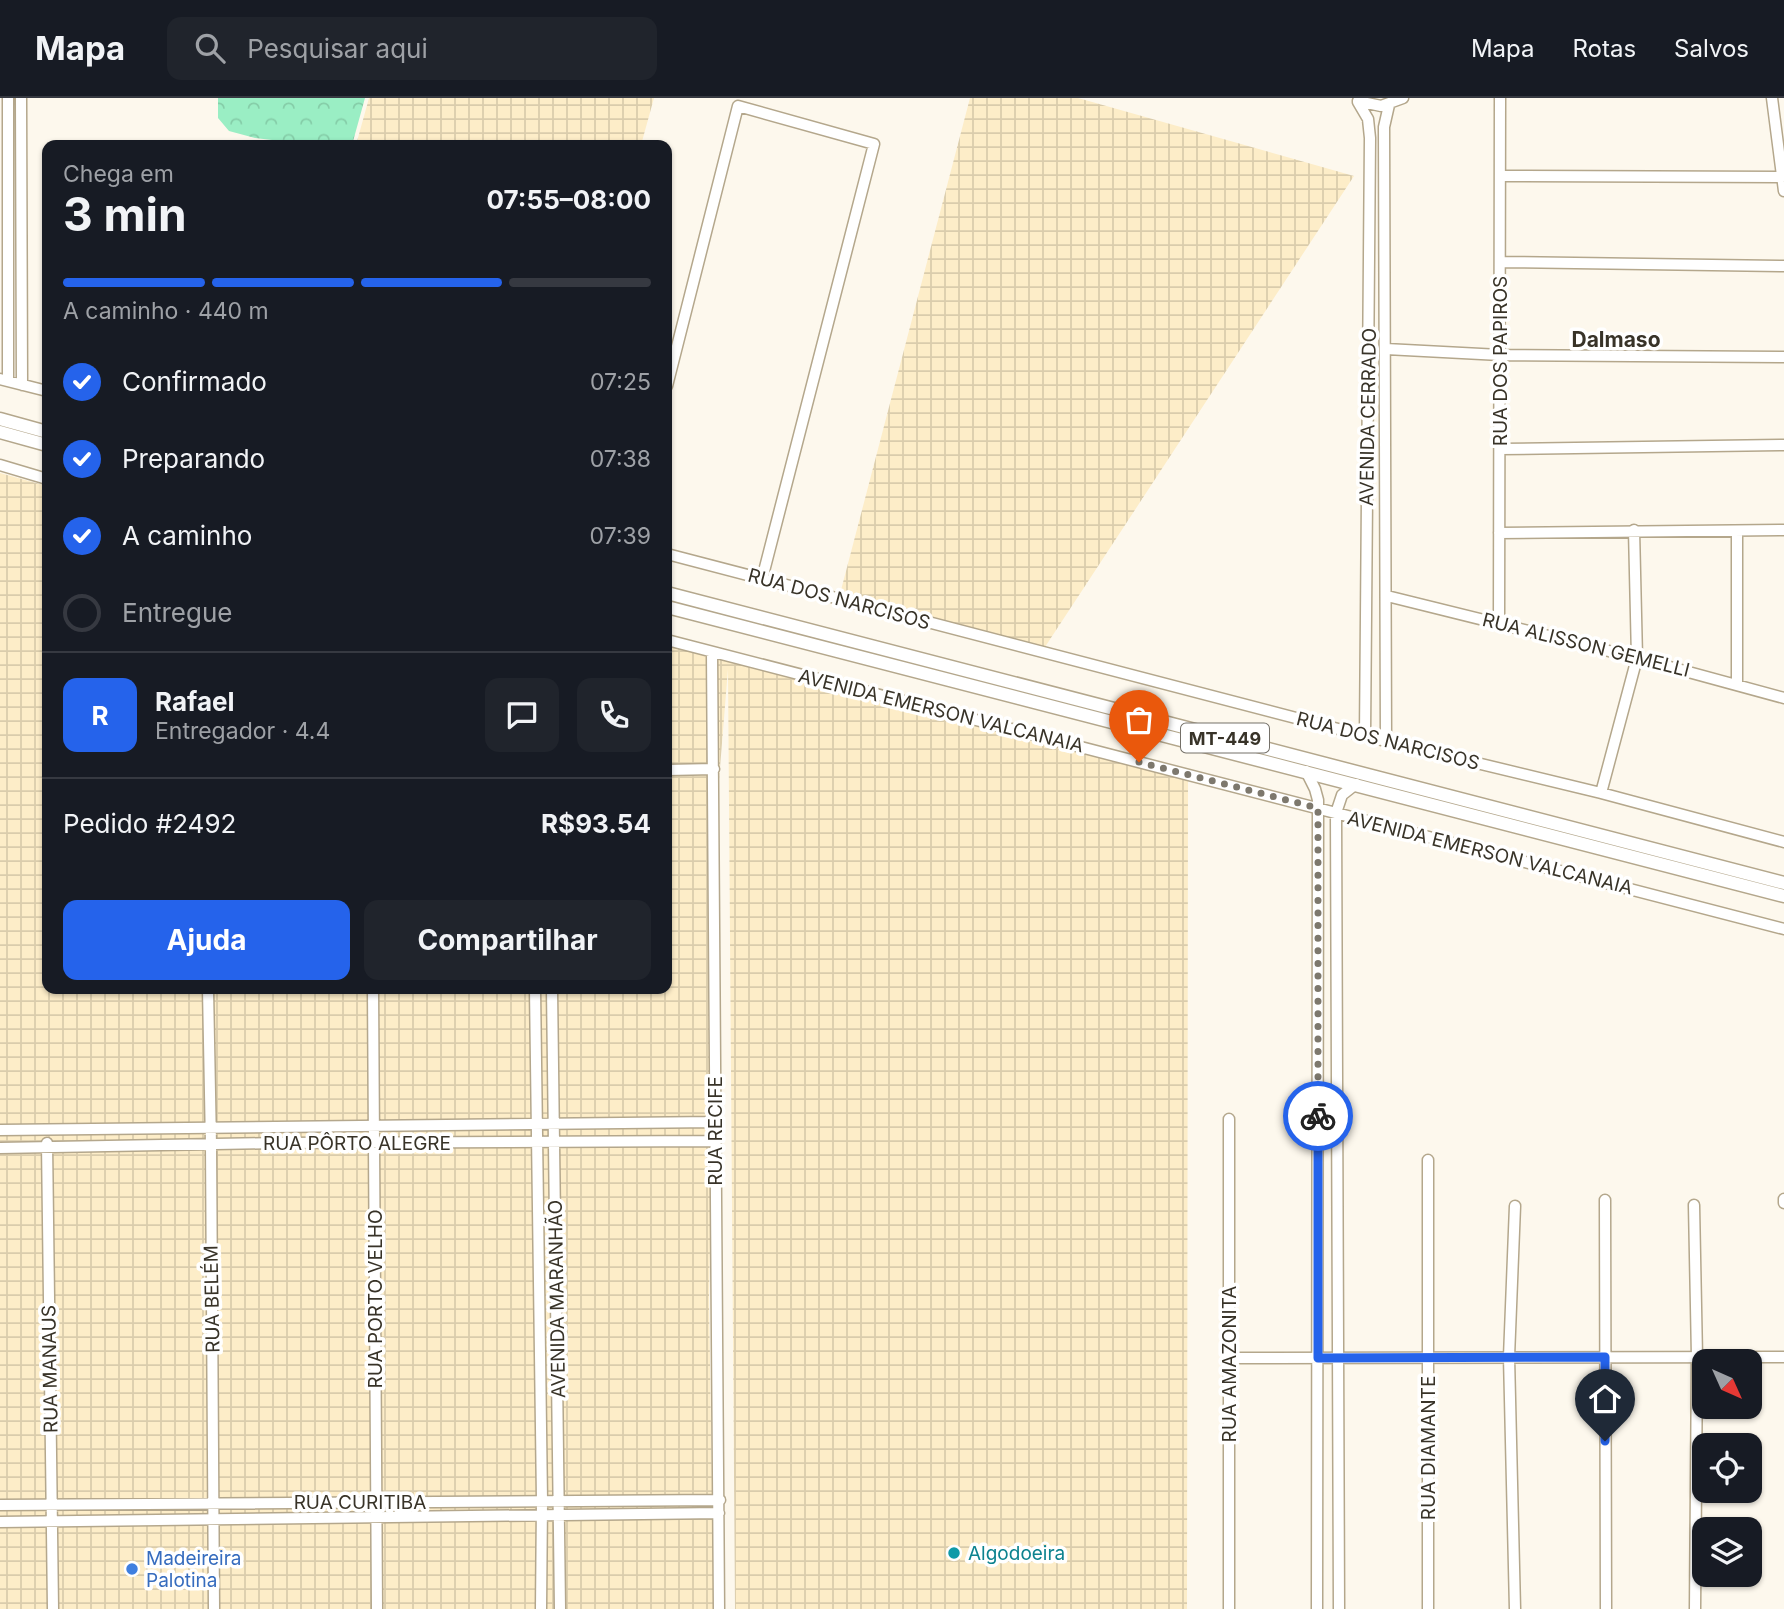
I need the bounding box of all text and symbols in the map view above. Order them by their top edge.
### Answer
search box [167,17,657,80]
text: Mapa [35,28,125,68]
icon: search [191,29,229,67]
text: Pesquisar aqui [247,33,428,64]
text: Mapa [1471,34,1535,63]
text: Rotas [1573,34,1636,63]
text: Salvos [1674,34,1749,63]
text: Chega em [63,160,174,188]
text: 07:55–08:00 [487,184,651,215]
text: 3 min [63,186,187,242]
street label: RUA DOS PAPIROS [1489,276,1512,446]
text: A caminho · 440 m [63,297,269,325]
district label: Dalmaso [1571,327,1661,352]
street label: AVENIDA CERRADO [1355,328,1381,506]
icon: check [63,363,101,401]
text: Confirmado [122,366,267,397]
text: 07:25 [590,368,651,396]
icon: check [63,440,101,478]
text: Preparando [122,443,265,474]
text: 07:38 [590,445,651,473]
icon: check [63,517,101,555]
text: A caminho [122,520,252,551]
text: 07:39 [590,522,651,550]
street label: RUA DOS NARCISOS [745,564,933,634]
text: Entregue [122,597,233,628]
street label: RUA ALISSON GEMELLI [1480,608,1692,682]
street label: AVENIDA EMERSON VALCANAIA [796,664,1086,758]
button: chat [485,678,559,752]
button: phone [577,678,651,752]
text: Rafael [155,686,235,717]
pin [1109,690,1169,762]
text: R [91,700,109,731]
icon: bag [1120,701,1158,739]
street label: RUA DOS NARCISOS [1294,707,1482,775]
text: Entregador · 4.4 [155,717,330,745]
road number: MT-449 [1181,724,1269,752]
street label: AVENIDA EMERSON VALCANAIA [1345,806,1635,900]
text: Pedido #2492 [63,808,236,839]
text: R$93.54 [541,808,651,839]
button: Ajuda [63,900,350,980]
button: Compartilhar [364,900,651,980]
street label: RUA RECIFE [704,1076,727,1186]
courier [1283,1081,1353,1151]
icon: bike [1299,1097,1337,1135]
street label: RUA PÔRTO ALEGRE [263,1132,451,1155]
street label: AVENIDA MARANHÃO [544,1200,570,1398]
street label: RUA PORTO VELHO [364,1210,387,1388]
street label: RUA BELÉM [199,1245,224,1353]
street label: RUA AMAZONITA [1218,1286,1241,1442]
street label: RUA MANAUS [37,1305,63,1433]
north arrow [1692,1349,1762,1419]
map controls [1692,1349,1762,1587]
pin [1575,1369,1635,1441]
street label: RUA DIAMANTE [1417,1376,1440,1520]
icon: home [1586,1380,1624,1418]
button: locate [1692,1433,1762,1503]
street label: RUA CURITIBA [294,1491,426,1514]
button: layers [1692,1517,1762,1587]
place label: Algodoeira [968,1542,1065,1565]
marker: Algodoeira [946,1545,962,1561]
place label: Madeireira Palotina [146,1547,241,1592]
marker: Madeireira Palotina [124,1561,140,1577]

